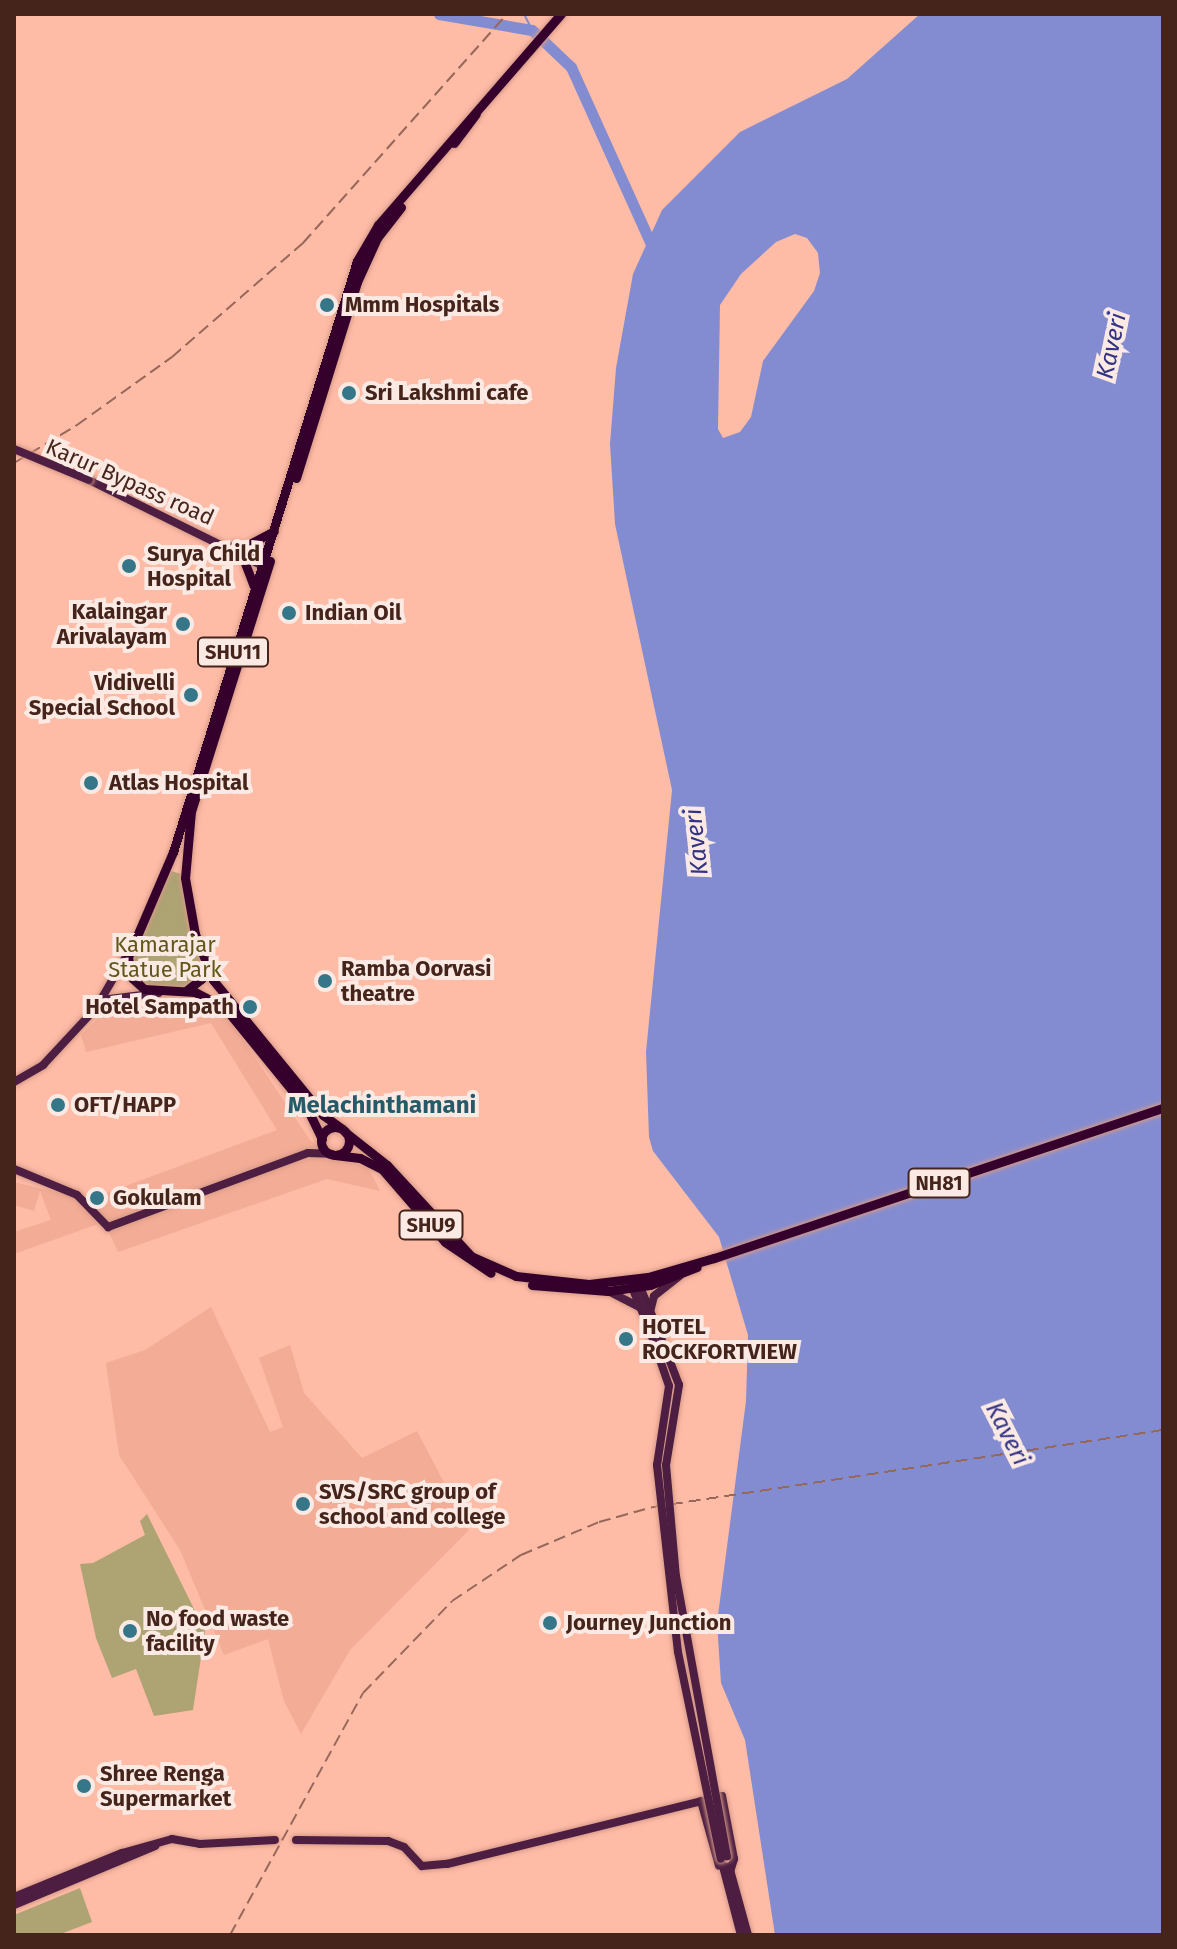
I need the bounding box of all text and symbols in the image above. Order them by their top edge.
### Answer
place label: Mmm Hospitals [345,292,499,318]
marker: Mmm Hospitals [316,294,338,316]
water label: Kaveri [1091,310,1133,382]
place label: Sri Lakshmi cafe [365,380,528,406]
marker: Sri Lakshmi cafe [340,384,358,402]
street label: Karur Bypass road [42,433,218,531]
place label: Surya Child Hospital [147,540,260,592]
marker: Surya Child Hospital [118,555,140,577]
place label: Kalaingar Arivalayam [57,598,167,650]
place label: Indian Oil [305,600,401,626]
marker: Indian Oil [280,604,298,622]
marker: Kalaingar Arivalayam [174,615,192,633]
road number: SHU11 [197,636,269,668]
place label: Vidivelli Special School [29,669,175,720]
marker: Vidivelli Special School [182,686,200,704]
place label: Atlas Hospital [109,770,248,796]
marker: Atlas Hospital [80,772,102,794]
water label: Kaveri [679,807,715,877]
park label: Kamarajar Statue Park [108,931,222,982]
place label: Ramba Oorvasi theatre [341,955,492,1006]
marker: Ramba Oorvasi theatre [316,972,334,990]
place label: Hotel Sampath [85,994,234,1020]
marker: Hotel Sampath [241,998,259,1016]
place label: OFT/HAPP [74,1092,176,1118]
district label: Melachinthamani [288,1092,476,1120]
marker: OFT/HAPP [49,1096,67,1114]
road number: NH81 [907,1167,971,1199]
place label: Gokulam [113,1185,202,1211]
marker: Gokulam [88,1189,106,1207]
road number: SHU9 [397,1209,465,1241]
place label: HOTEL ROCKFORTVIEW [642,1313,797,1364]
marker: HOTEL ROCKFORTVIEW [617,1330,635,1348]
water label: Kaveri [979,1398,1035,1470]
place label: SVS/SRC group of school and college [319,1478,505,1530]
marker: SVS/SRC group of school and college [294,1495,312,1513]
place label: No food waste facility [146,1605,289,1656]
place label: Journey Junction [566,1610,732,1636]
marker: Journey Junction [541,1614,559,1632]
marker: No food waste facility [121,1622,139,1640]
place label: Shree Renga Supermarket [100,1760,231,1812]
marker: Shree Renga Supermarket [75,1777,93,1795]

